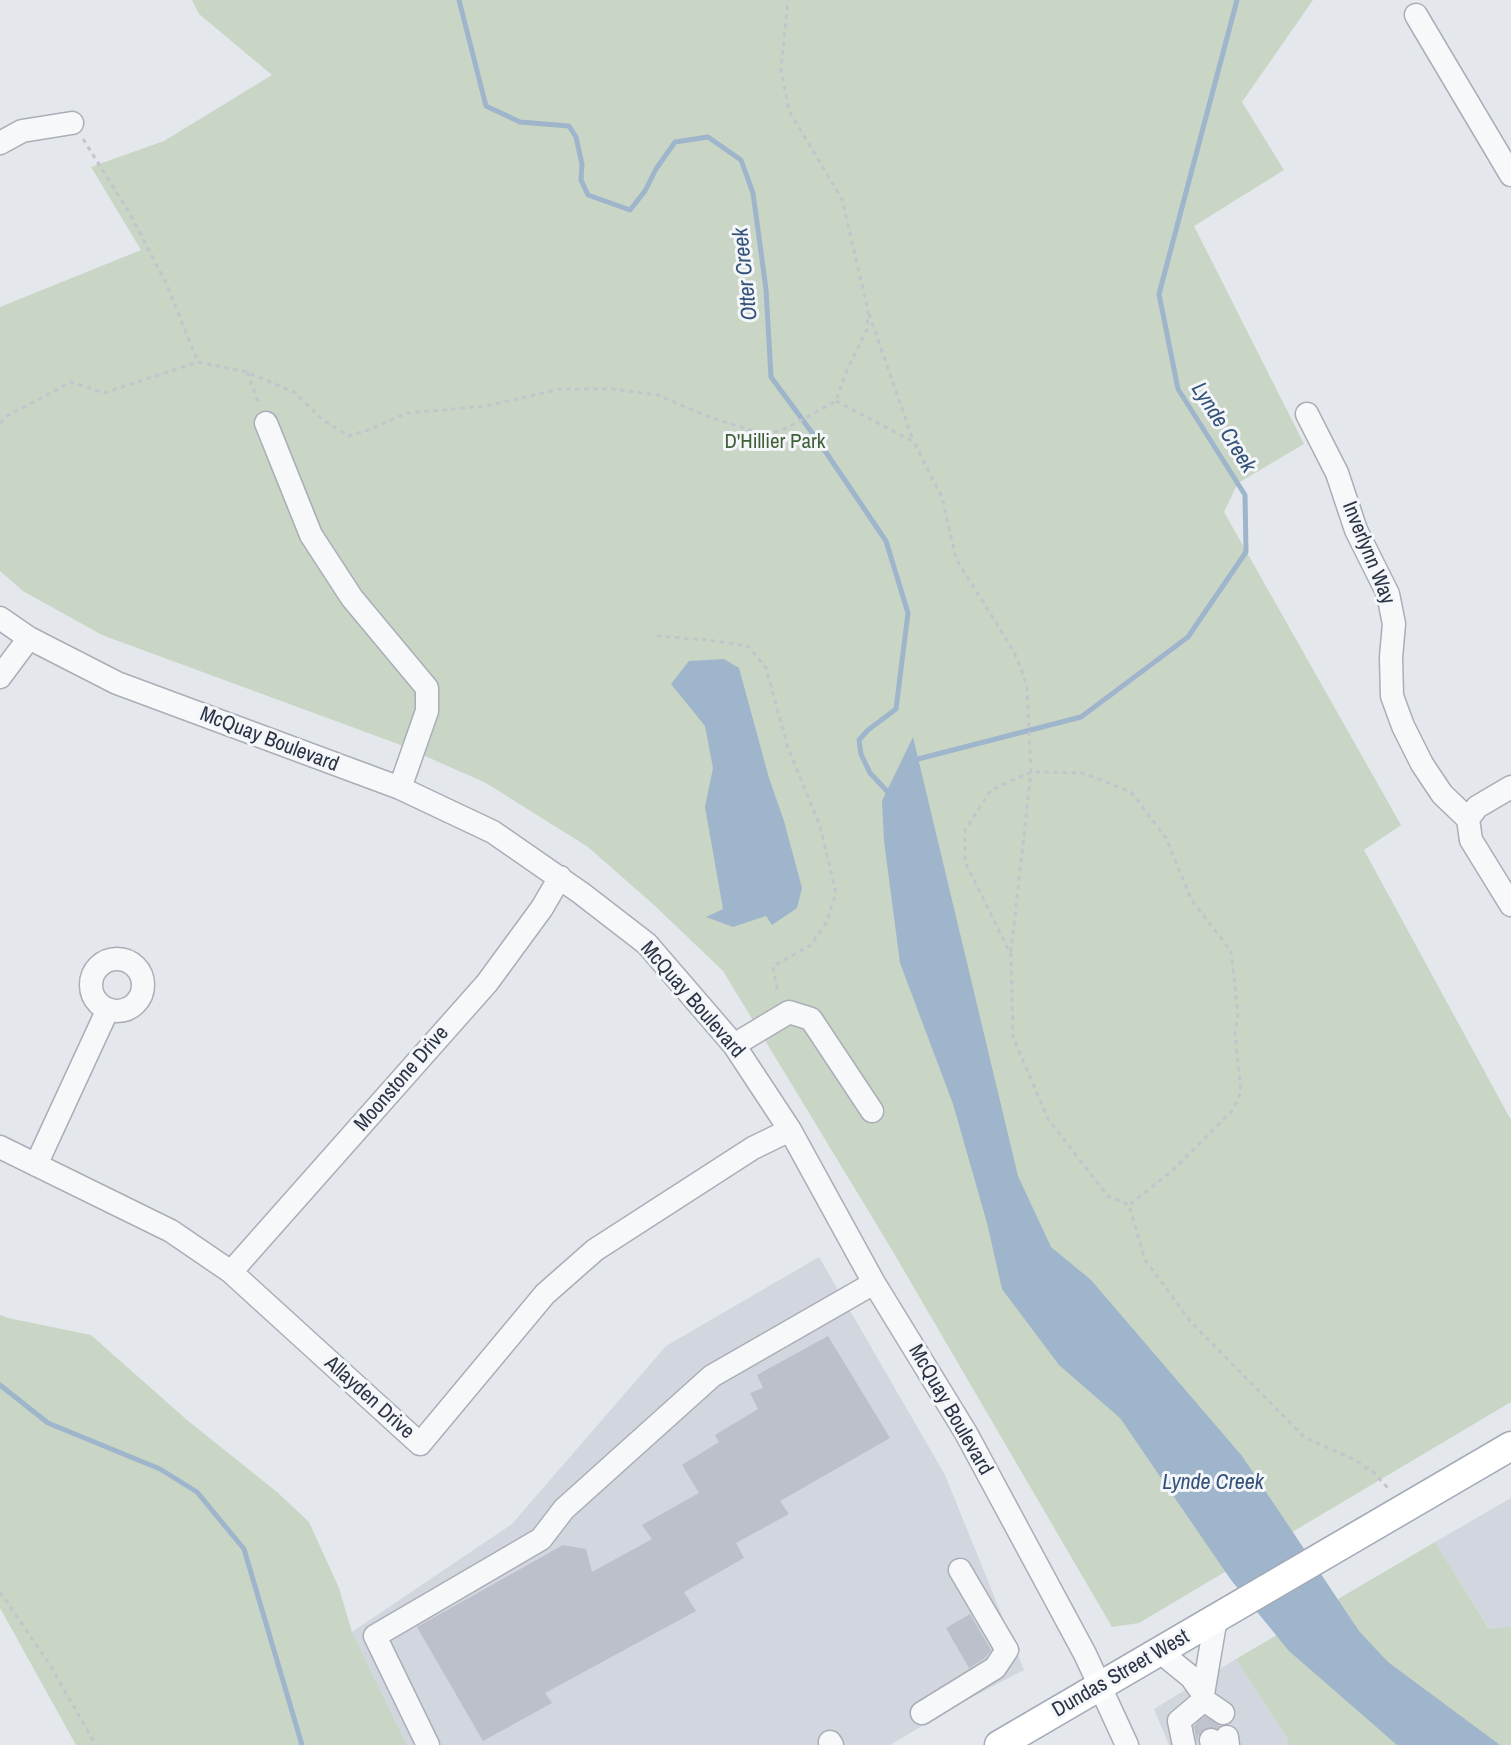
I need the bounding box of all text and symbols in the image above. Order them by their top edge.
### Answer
water label: Otter Creek [728,226,764,322]
water label: Lynde Creek [1185,378,1261,478]
park label: D'Hillier Park [725,429,825,455]
street label: Inverlynn Way [1336,498,1400,608]
street label: McQuay Boulevard [196,702,342,778]
street label: McQuay Boulevard [634,936,750,1064]
street label: Moonstone Drive [349,1021,455,1137]
street label: McQuay Boulevard [902,1340,998,1480]
street label: Allayden Drive [319,1351,419,1445]
water label: Lynde Creek [1162,1470,1264,1496]
street label: Dundas Street West [1048,1625,1194,1723]

